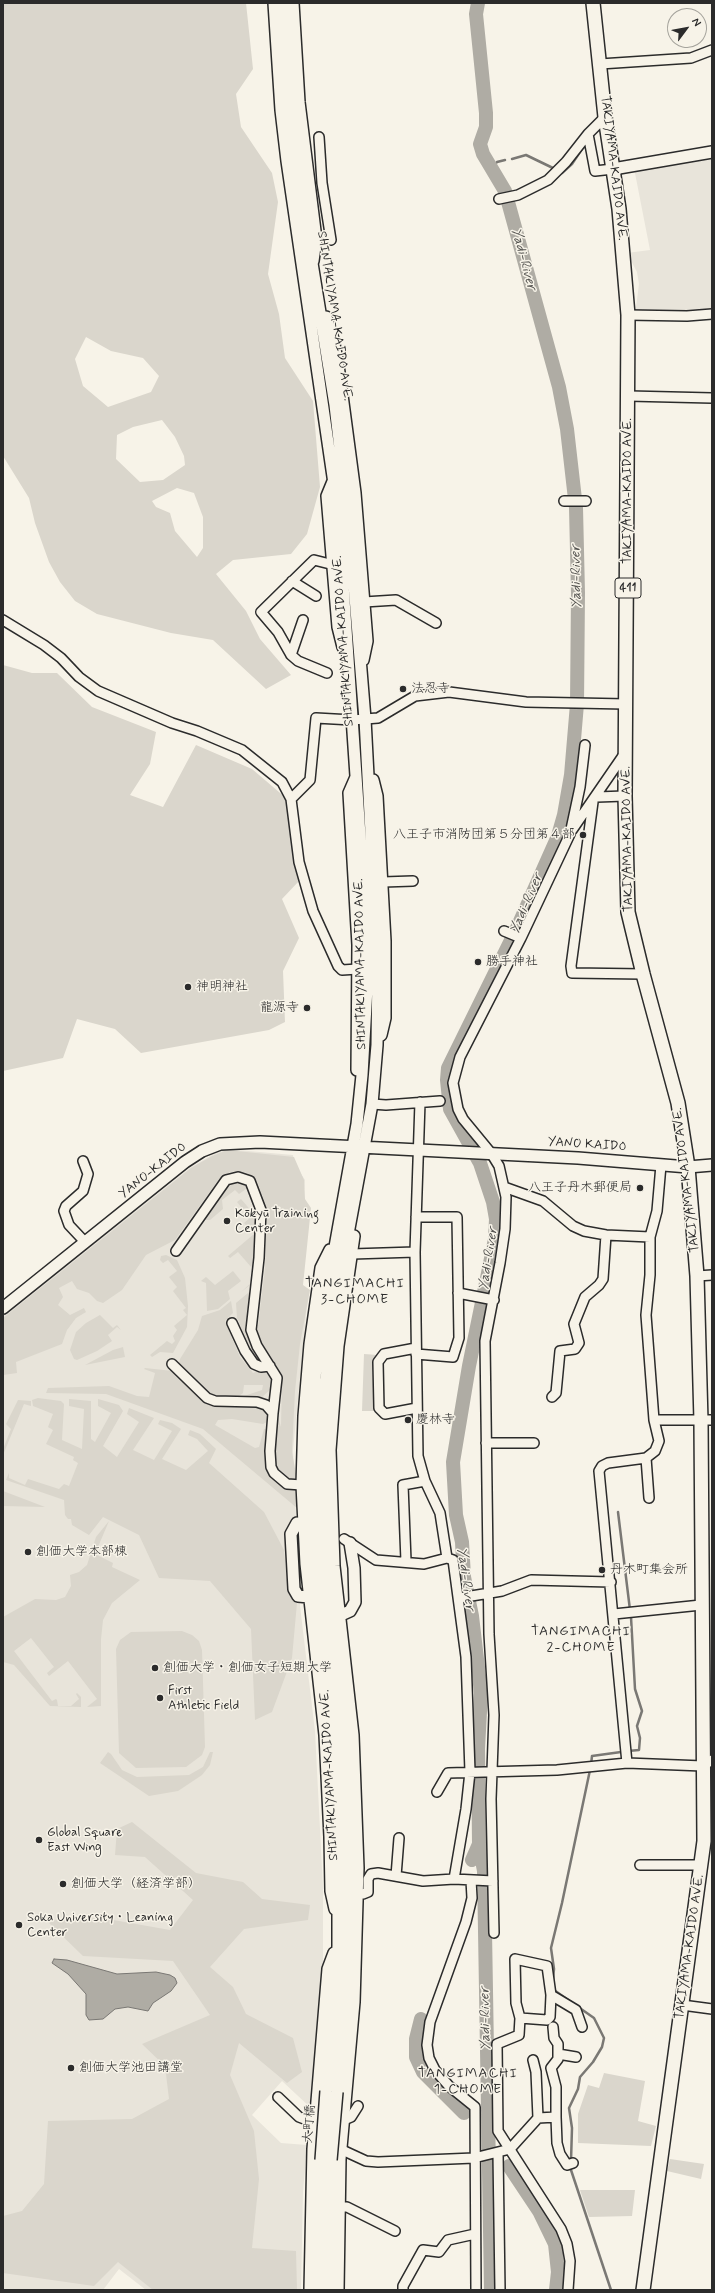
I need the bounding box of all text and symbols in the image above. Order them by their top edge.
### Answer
north arrow [667,8,707,48]
text: N [688,15,704,29]
street label: TAKIYAMA-KAIDO AVE. [596,95,630,241]
water label: Yadi-River [507,226,539,292]
street label: SHINTAKIYAMA-KAIDO AVE. [313,230,355,402]
street label: TAKIYAMA-KAIDO AVE. [620,418,636,564]
water label: Yadi-River [568,545,586,609]
street label: SHINTAKIYAMA-KAIDO AVE. [330,555,358,727]
road number: 411 [615,578,641,598]
place label: 法忍寺 [411,681,450,697]
marker: 法忍寺 [398,684,408,694]
street label: TAKIYAMA-KAIDO AVE. [619,766,637,912]
place label: 八王子市消防団第５分団第４部 [393,827,575,843]
marker: 八王子市消防団第５分団第４部 [578,830,588,840]
water label: Yadi-River [507,871,547,937]
street label: SHINTAKIYAMA-KAIDO AVE. [352,878,370,1050]
place label: 勝手神社 [486,954,538,970]
marker: 勝手神社 [473,957,483,967]
place label: 神明神社 [196,979,248,995]
marker: 神明神社 [183,982,193,992]
place label: 龍源寺 [260,1000,299,1016]
marker: 龍源寺 [302,1003,312,1013]
street label: TAKIYAMA-KAIDO AVE. [670,1107,704,1253]
street label: YANO KAIDO [547,1134,627,1156]
street label: YANO-KAIDO [116,1140,190,1202]
place label: 八王子丹木郵便局 [528,1180,632,1196]
marker: 八王子丹木郵便局 [635,1183,645,1193]
place label: Kōkyū Training Center [235,1206,319,1237]
marker: Kōkyū Training Center [222,1216,232,1226]
water label: Yadi-River [476,1226,502,1292]
district label: TANGIMACHI 3-CHOME [306,1276,404,1308]
place label: 慶林寺 [416,1412,455,1428]
marker: 慶林寺 [403,1415,413,1425]
place label: 創価大学本部棟 [36,1544,127,1560]
water label: Yadi-River [452,1546,478,1612]
marker: 創価大学本部棟 [23,1547,33,1557]
place label: 丹木町集会所 [610,1562,688,1578]
marker: 丹木町集会所 [597,1565,607,1575]
district label: TANGIMACHI 2-CHOME [532,1624,630,1656]
place label: 創価大学・創価女子短期大学 [163,1660,332,1676]
marker: 創価大学・創価女子短期大学 [150,1663,160,1673]
place label: First Athletic Field [168,1683,239,1714]
street label: SHINTAKIYAMA-KAIDO AVE. [318,1689,342,1861]
marker: First Athletic Field [155,1693,165,1703]
place label: Global Square East Wing [47,1825,122,1856]
marker: Global Square East Wing [34,1835,44,1845]
street label: TAKIYAMA-KAIDO AVE. [672,1874,708,2020]
place label: 創価大学（経済学部） [71,1876,201,1892]
marker: 創価大学（経済学部） [58,1879,68,1889]
place label: Soka University・Leaning Center [27,1910,173,1941]
marker: Soka University・Leaning Center [14,1920,24,1930]
water label: Yadi-River [477,1987,495,2051]
place label: 創価大学池田講堂 [79,2060,183,2076]
marker: 創価大学池田講堂 [66,2063,76,2073]
district label: TANGIMACHI 1-CHOME [419,2066,517,2098]
street label: 大町橋 [301,2104,319,2144]

